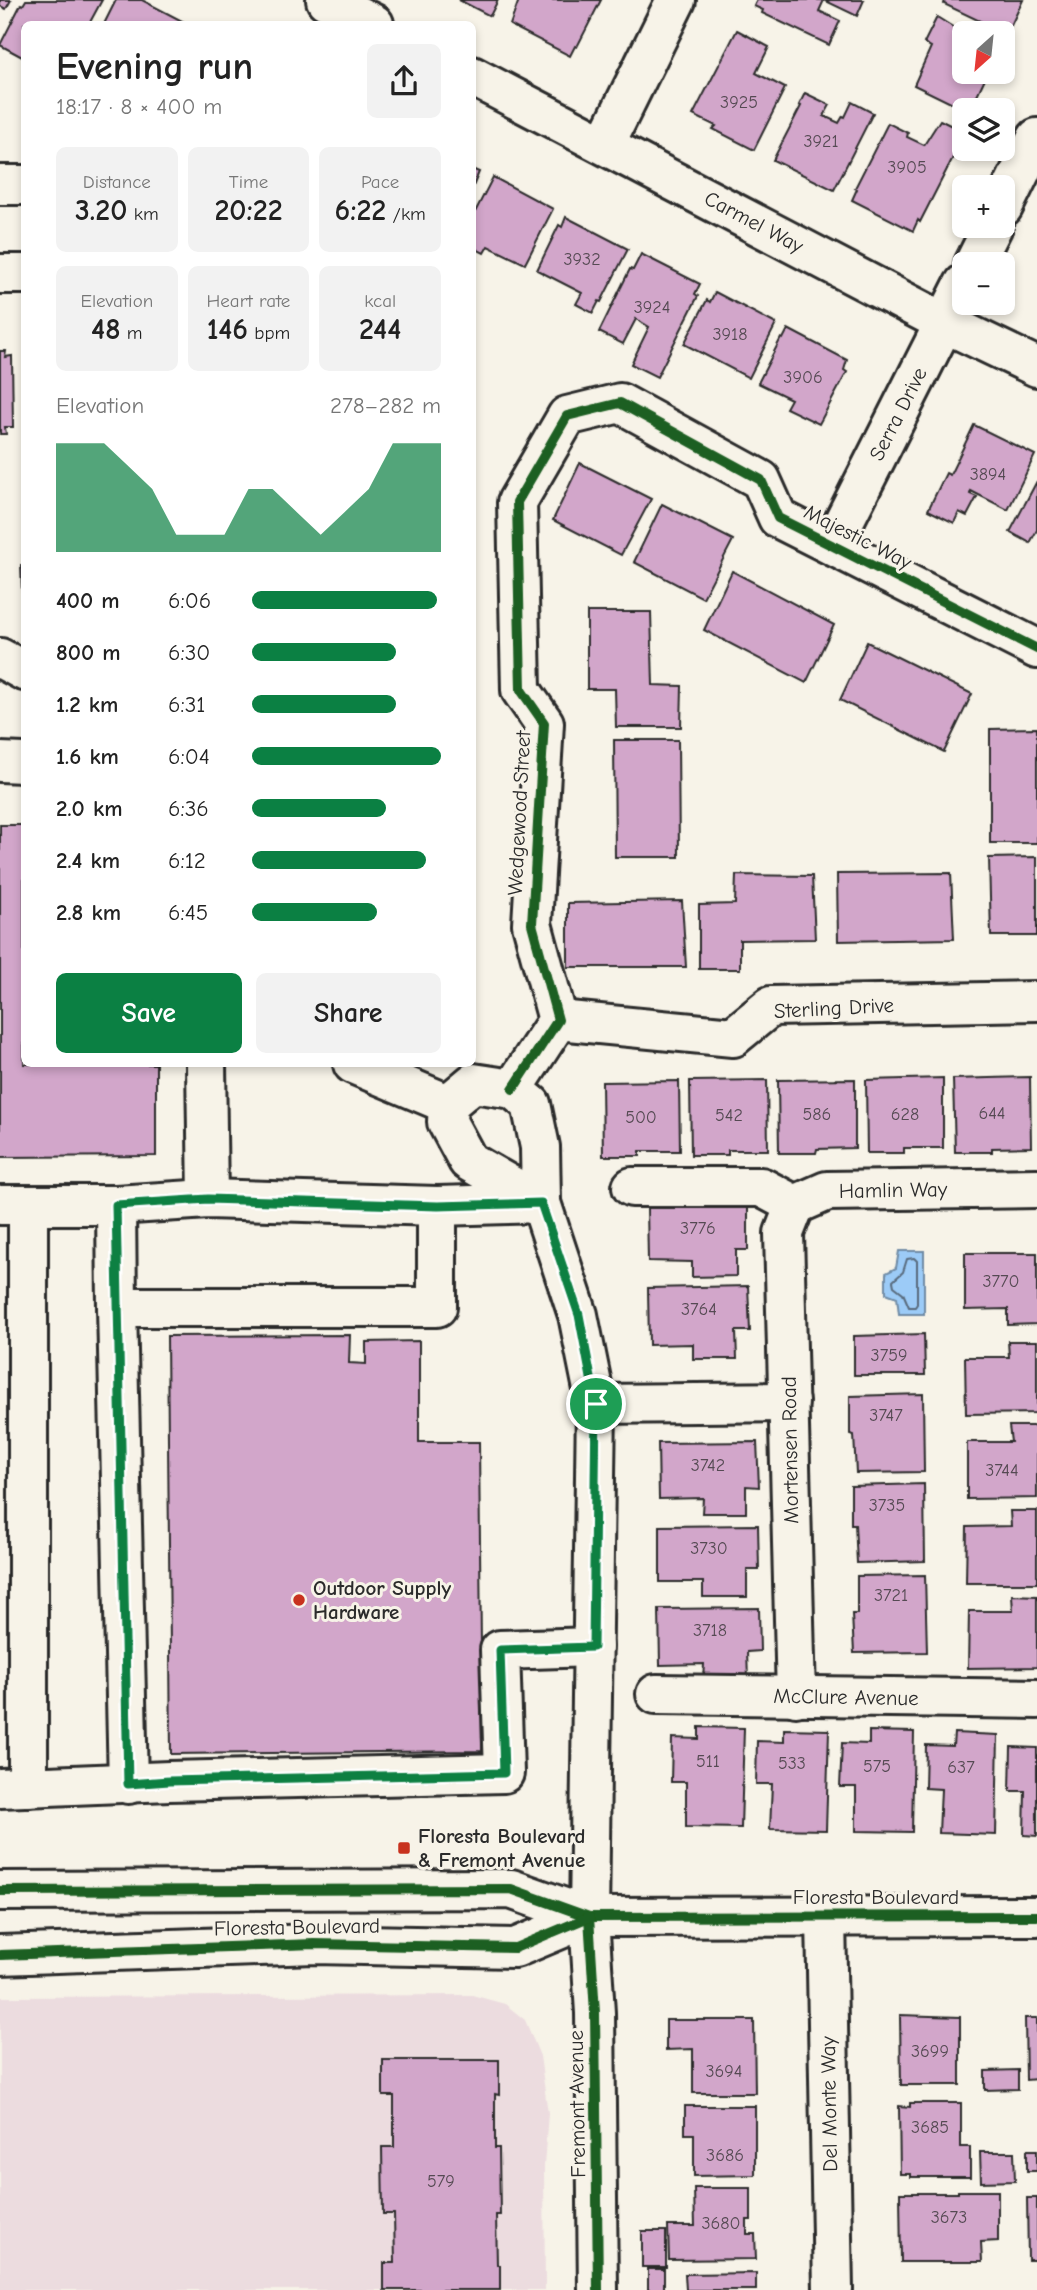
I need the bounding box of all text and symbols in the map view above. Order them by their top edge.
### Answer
north arrow [952,21,1015,84]
map controls [952,21,1015,315]
button: share [367,44,441,118]
text: Evening run [56,45,253,89]
house number: 3925 [720,92,758,113]
text: 18:17 · 8 × 400 m [56,93,222,120]
button: layers [952,98,1015,161]
house number: 3921 [803,131,839,152]
house number: 3905 [887,157,927,178]
text: Distance [83,171,151,193]
text: Time [229,171,268,193]
text: Pace [361,171,399,193]
button: + [952,175,1015,238]
street label: Carmel Way [700,186,808,258]
text: 3.20 [75,193,127,228]
text: 20:22 [214,193,283,228]
text: 6:22 [334,193,386,228]
text: km [127,203,159,225]
text: /km [386,203,426,225]
house number: 3932 [563,249,601,270]
button: − [952,252,1015,315]
text: Elevation [80,290,153,312]
text: Heart rate [207,290,290,312]
text: kcal [364,290,396,312]
house number: 3924 [634,297,670,318]
text: 48 [91,312,121,347]
text: 146 [207,312,248,347]
text: 244 [359,312,401,347]
text: m [121,322,143,344]
text: bpm [248,322,290,344]
house number: 3918 [712,324,748,345]
street label: Serra Drive [864,363,932,465]
house number: 3906 [783,367,823,388]
text: Elevation [56,392,144,419]
text: 278–282 m [330,392,441,419]
house number: 3894 [970,464,1006,485]
street label: Majestic Way [800,500,916,575]
text: 400 m [56,587,120,614]
text: 6:06 [168,587,211,614]
text: 800 m [56,639,121,666]
text: 6:30 [168,639,210,666]
text: 1.2 km [56,691,118,718]
text: 6:31 [168,691,205,718]
street label: Wedgewood Street [503,729,535,896]
text: 1.6 km [56,743,119,770]
text: 6:04 [168,743,210,770]
text: 2.0 km [56,795,122,822]
text: 6:36 [168,795,209,822]
text: 2.4 km [56,847,120,874]
text: 6:12 [168,847,206,874]
text: 2.8 km [56,899,121,926]
text: 6:45 [168,899,208,926]
button: Save [56,973,242,1053]
button: Share [256,973,441,1053]
street label: Sterling Drive [773,993,895,1023]
house number: 644 [978,1103,1006,1124]
house number: 586 [803,1104,831,1125]
house number: 628 [891,1104,919,1125]
house number: 542 [715,1105,743,1126]
house number: 500 [625,1107,657,1128]
street label: Hamlin Way [839,1177,948,1203]
house number: 3776 [680,1218,716,1239]
house number: 3770 [982,1271,1020,1292]
house number: 3764 [681,1299,717,1320]
house number: 3759 [871,1345,907,1366]
pin [566,1374,626,1434]
street label: Mortensen Road [777,1376,803,1524]
icon: arrive [577,1385,615,1423]
house number: 3747 [869,1405,903,1426]
house number: 3742 [691,1455,725,1476]
house number: 3744 [985,1460,1019,1481]
house number: 3735 [869,1495,905,1516]
house number: 3730 [690,1538,728,1559]
place label: Outdoor Supply Hardware [313,1576,451,1624]
house number: 3721 [874,1585,908,1606]
marker: Outdoor Supply Hardware [291,1592,307,1608]
house number: 3718 [693,1620,727,1641]
street label: McClure Avenue [773,1684,919,1710]
house number: 511 [696,1751,720,1772]
house number: 533 [778,1753,806,1774]
house number: 575 [863,1756,891,1777]
house number: 637 [947,1757,975,1778]
place label: Floresta Boulevard & Fremont Avenue [418,1824,585,1872]
marker: Floresta Boulevard & Fremont Avenue [396,1840,412,1856]
street label: Floresta Boulevard [793,1885,959,1909]
street label: Floresta Boulevard [214,1914,380,1940]
street label: Fremont Avenue [564,2030,590,2178]
street label: Del Monte Way [816,2035,842,2172]
house number: 3699 [911,2041,949,2062]
house number: 3694 [705,2061,743,2082]
house number: 3685 [911,2117,949,2138]
house number: 3686 [706,2145,744,2166]
house number: 579 [427,2171,455,2192]
house number: 3673 [931,2207,967,2228]
house number: 3680 [701,2213,741,2234]

